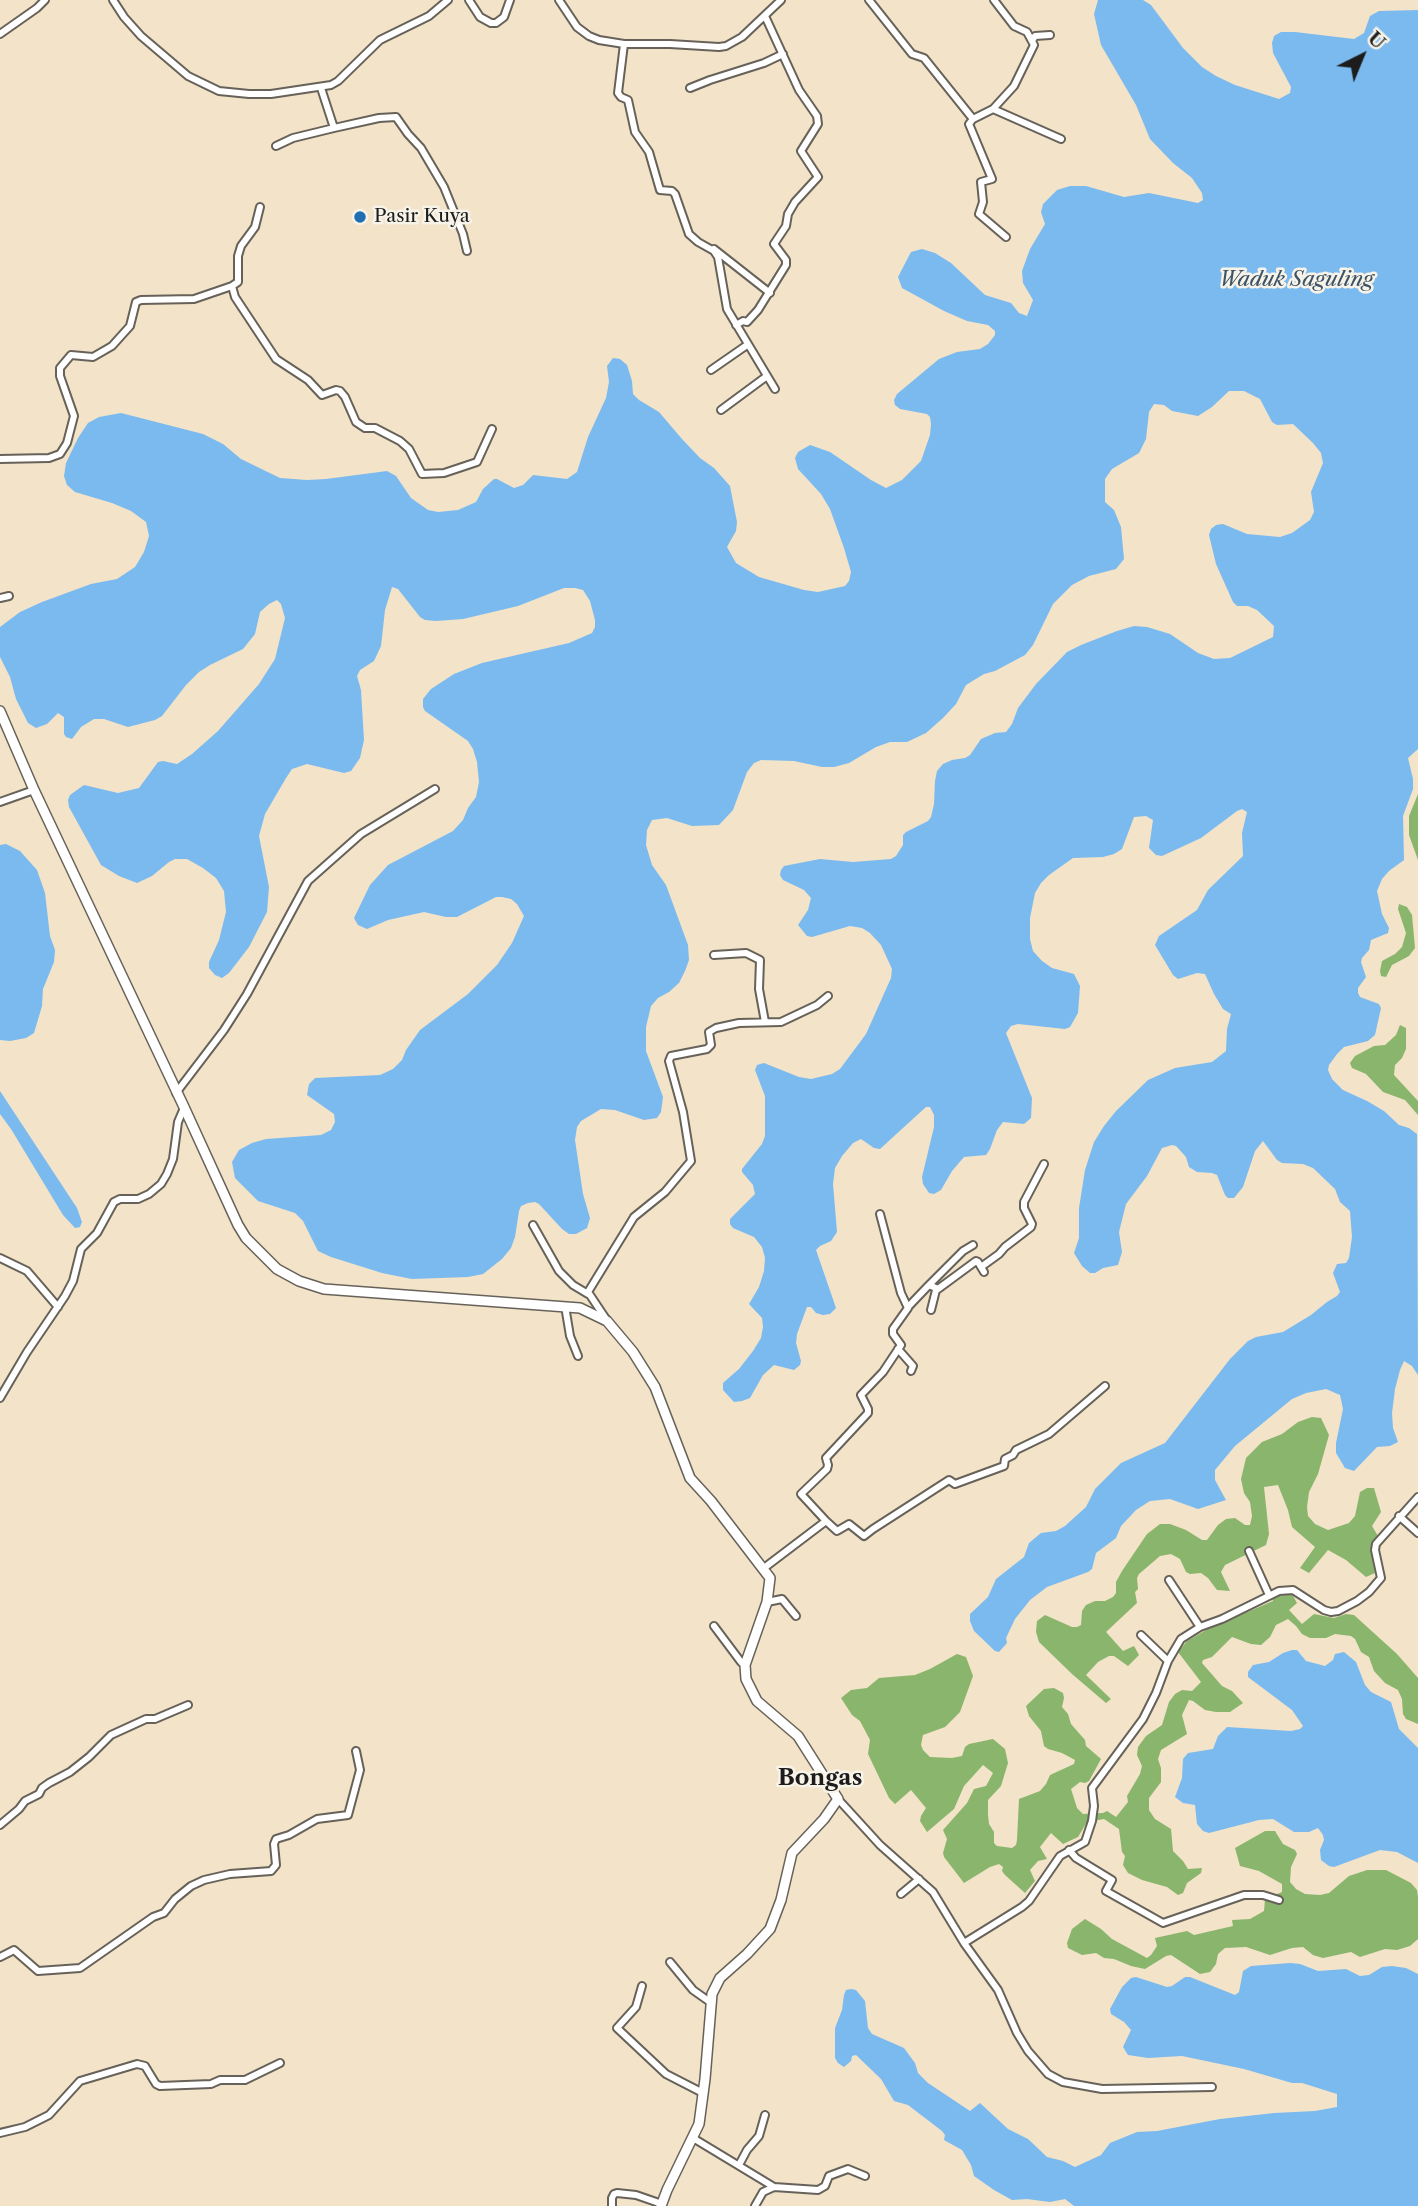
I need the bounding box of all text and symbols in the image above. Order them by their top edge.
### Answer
north arrow [1327,21,1397,91]
text: U [1363,27,1390,54]
place label: Pasir Kuya [374,206,470,228]
marker: Pasir Kuya [352,209,368,225]
water label: Waduk Saguling [1219,267,1373,293]
district label: Bongas [778,1764,862,1792]

